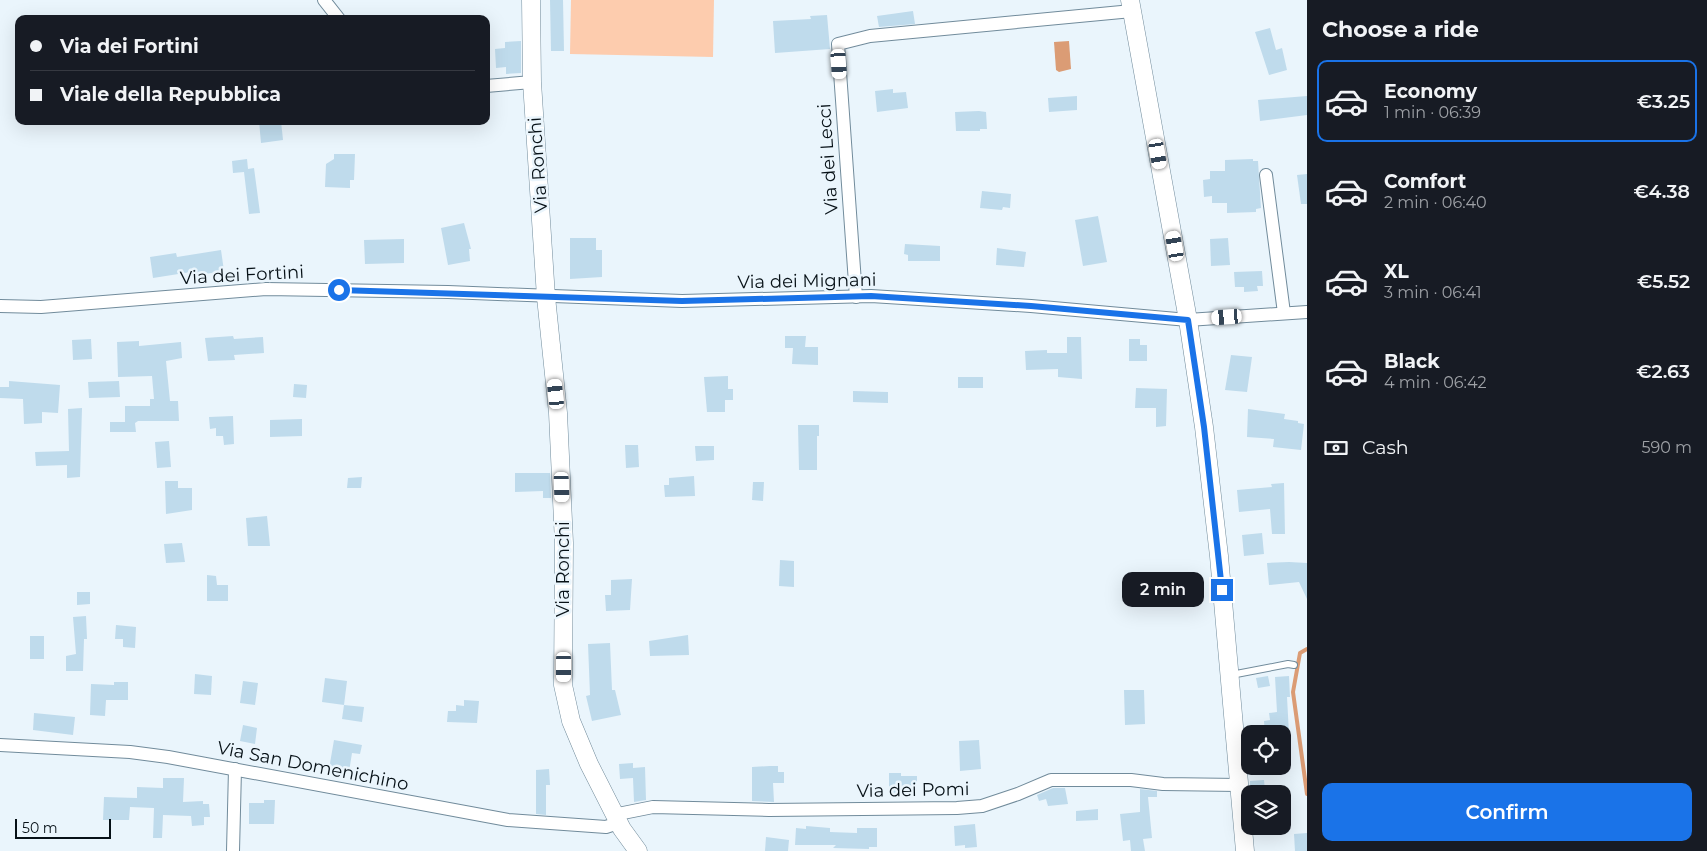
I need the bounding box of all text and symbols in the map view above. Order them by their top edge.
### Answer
text: Choose a ride [1322,16,1479,43]
text: Via dei Fortini [60,35,199,58]
car [830,49,847,79]
icon: car [1324,79,1369,124]
text: Economy [1384,80,1477,103]
text: Viale della Repubblica [60,83,281,106]
text: €3.25 [1637,90,1690,113]
street label: Via dei Lecci [813,103,843,215]
text: 1 min · 06:39 [1384,103,1481,122]
street label: Via Ronchi [524,116,552,214]
car [1148,138,1167,170]
icon: car [1324,169,1369,214]
text: Comfort [1384,170,1466,193]
text: €4.38 [1634,180,1690,203]
text: 2 min · 06:40 [1384,193,1487,212]
car [1165,230,1184,262]
icon: car [1324,259,1369,304]
text: XL [1384,260,1409,283]
street label: Via dei Fortini [179,261,305,289]
street label: Via dei Mignani [737,269,877,293]
text: €5.52 [1637,270,1690,293]
route start [328,279,350,301]
text: 3 min · 06:41 [1384,283,1481,302]
car [1211,308,1242,326]
icon: car [1324,349,1369,394]
text: Black [1384,350,1440,373]
text: €2.63 [1636,360,1690,383]
text: 4 min · 06:42 [1384,373,1487,392]
car [546,378,565,410]
icon: cash [1322,434,1350,462]
text: Cash [1362,436,1409,459]
text: 590 m [1641,438,1692,457]
car [553,472,570,502]
street label: Via Ronchi [552,521,574,617]
callout: 2 min [1122,572,1204,608]
route end [1211,579,1233,601]
text: 2 min [1140,580,1186,599]
car [556,652,571,682]
map controls [1241,725,1291,835]
button: locate [1241,725,1291,775]
street label: Via San Domenichino [215,737,411,795]
street label: Via dei Pomi [856,778,970,802]
button: Confirm [1322,783,1692,841]
button: layers [1241,785,1291,835]
scale bar [15,816,111,839]
text: 50 m [22,819,58,837]

